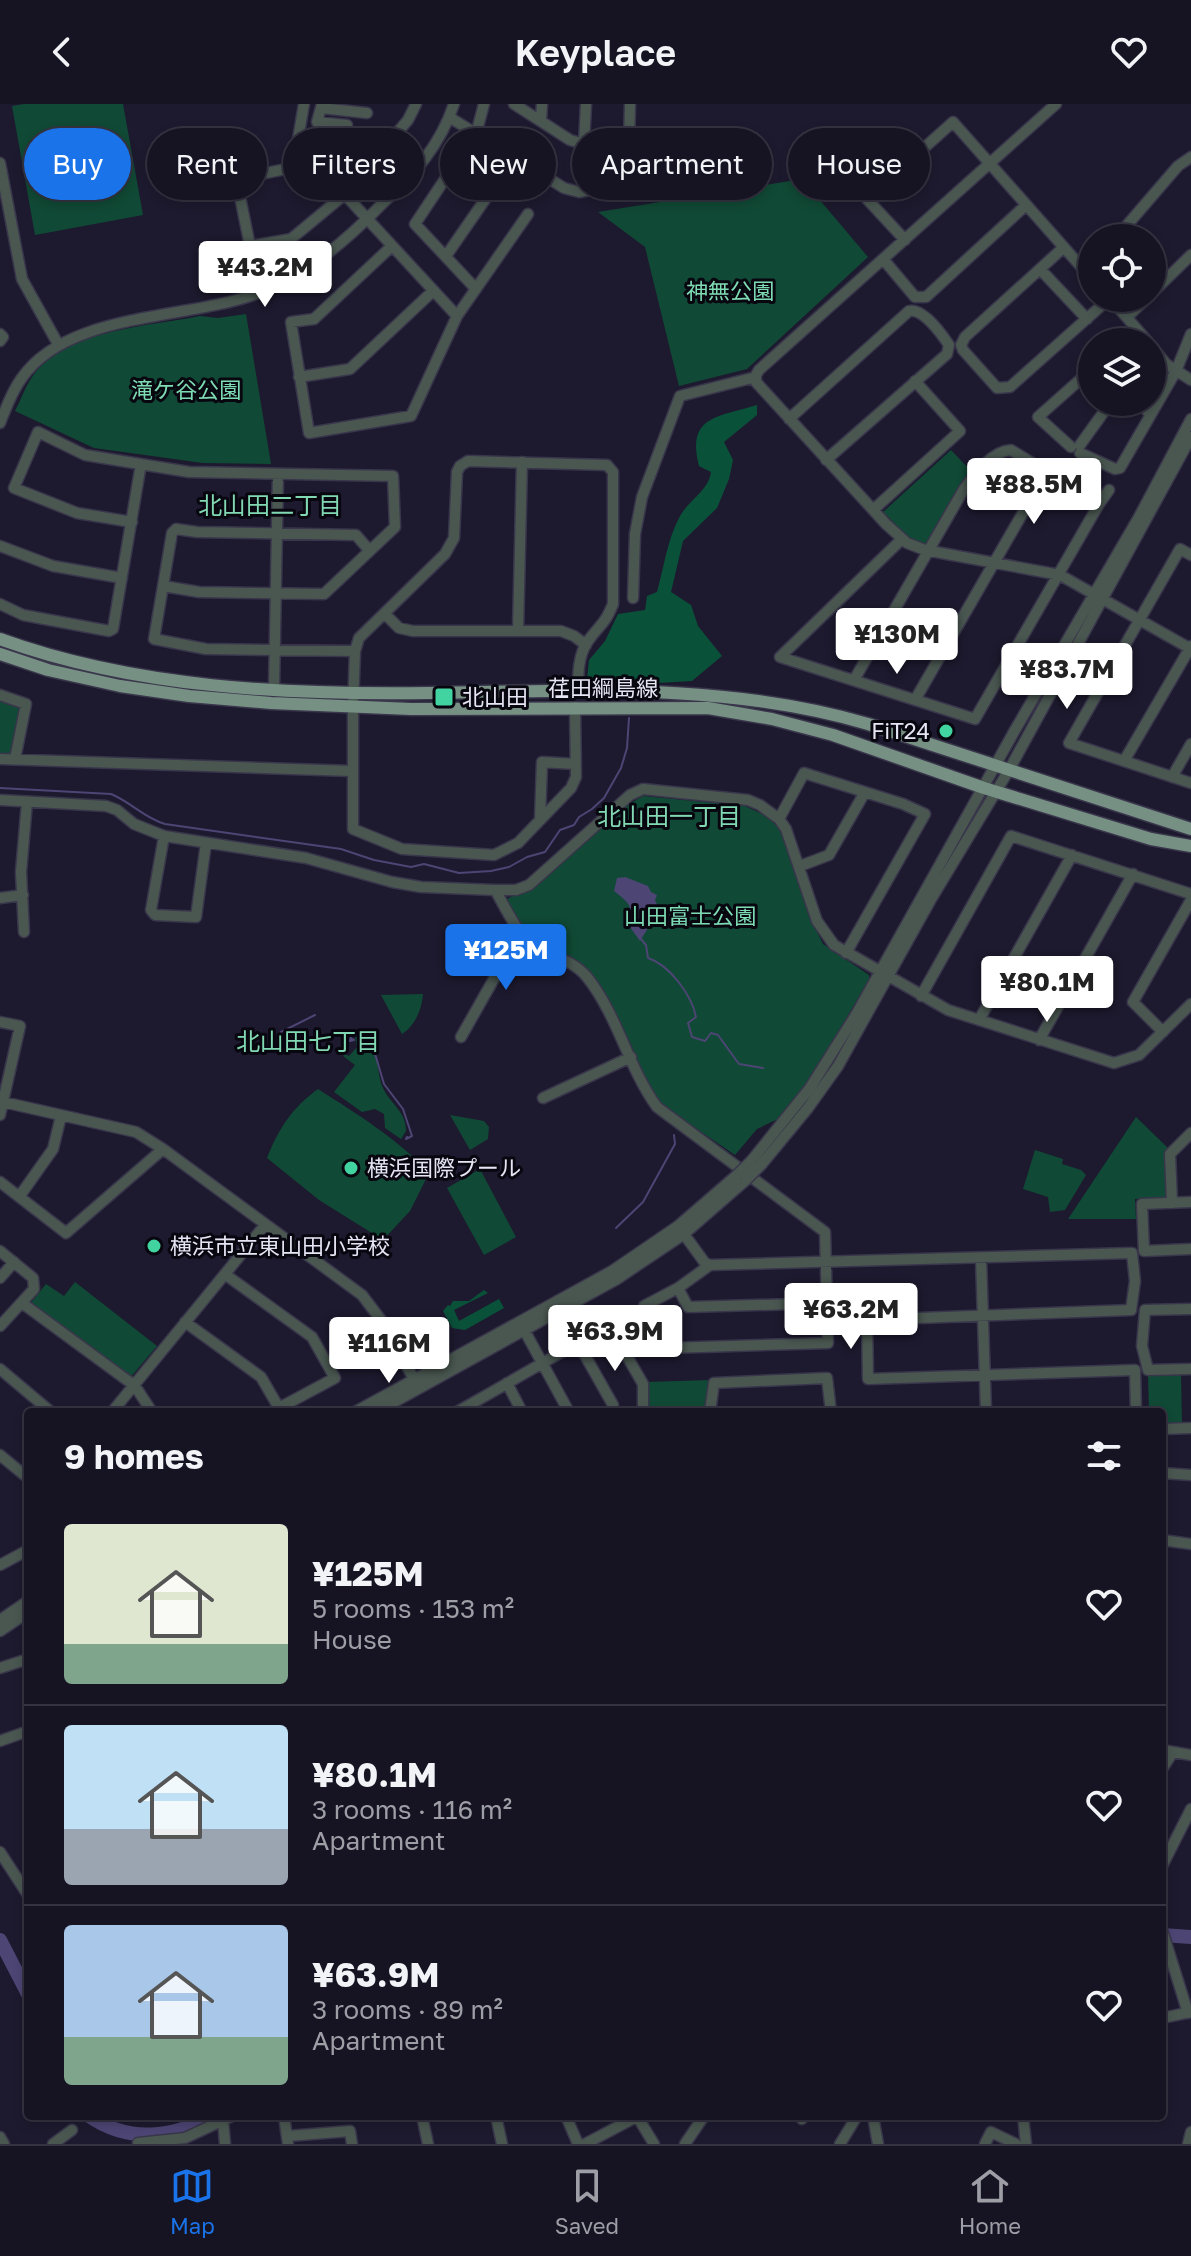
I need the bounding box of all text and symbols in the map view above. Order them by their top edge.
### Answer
icon: back [40,30,84,74]
icon: heart [1107,30,1151,74]
text: Keyplace [515,31,676,74]
chip: Buy [24,128,131,200]
chip: Rent [147,128,267,200]
chip: Filters [283,128,424,200]
chip: New [440,128,556,200]
chip: Apartment [572,128,772,200]
chip: House [788,128,930,200]
map controls [1078,224,1166,416]
button: locate [1078,224,1166,312]
pin: ¥43.2M [200,241,330,309]
text: ¥43.2M [217,251,313,282]
park label: 神無公園 [686,277,774,304]
button: layers [1078,328,1166,416]
park label: 滝ケ谷公園 [131,376,241,403]
pin: ¥88.5M [969,458,1099,526]
text: ¥88.5M [985,468,1083,499]
district label: 北山田二丁目 [198,490,342,519]
pin: ¥130M [841,608,953,676]
text: ¥130M [854,618,940,649]
pin: ¥83.7M [1002,643,1132,711]
text: ¥83.7M [1019,653,1115,684]
street label: 荏田綱島線 [548,674,658,701]
place label: 北山田 [462,683,528,710]
marker: 北山田 [433,686,455,708]
place label: FiT24 [871,717,930,744]
marker: FiT24 [937,722,955,740]
district label: 北山田一丁目 [597,801,741,830]
park label: 山田富士公園 [624,902,756,929]
pin: ¥125M [450,924,562,992]
text: ¥125M [463,934,549,965]
pin: ¥80.1M [982,956,1112,1024]
text: ¥80.1M [999,966,1095,997]
district label: 北山田七丁目 [236,1026,380,1055]
place label: 横浜国際プール [367,1154,521,1181]
marker: 横浜国際プール [342,1159,360,1177]
place label: 横浜市立東山田小学校 [170,1232,390,1259]
marker: 横浜市立東山田小学校 [145,1237,163,1255]
pin: ¥63.2M [786,1283,916,1351]
text: ¥63.2M [803,1293,899,1324]
pin: ¥63.9M [550,1305,680,1373]
text: ¥63.9M [566,1315,664,1346]
pin: ¥116M [333,1317,445,1385]
text: ¥116M [347,1327,431,1358]
icon: filters [1082,1434,1126,1478]
text: 9 homes [64,1436,204,1476]
text: ¥125M [312,1553,424,1593]
icon: home [128,1556,224,1652]
icon: heart [1082,1582,1126,1626]
text: 5 rooms · 153 m² [312,1593,514,1624]
text: House [312,1624,392,1655]
text: ¥80.1M [312,1754,437,1794]
icon: home [128,1757,224,1853]
icon: heart [1082,1783,1126,1827]
text: 3 rooms · 116 m² [312,1794,512,1825]
text: Apartment [312,1825,445,1856]
text: ¥63.9M [312,1954,440,1994]
icon: home [128,1957,224,2053]
icon: heart [1082,1983,1126,2027]
text: 3 rooms · 89 m² [312,1994,503,2025]
text: Apartment [312,2025,445,2056]
tab: Map [170,2164,215,2239]
tab: Saved [555,2164,619,2239]
tab: Home [959,2164,1021,2239]

